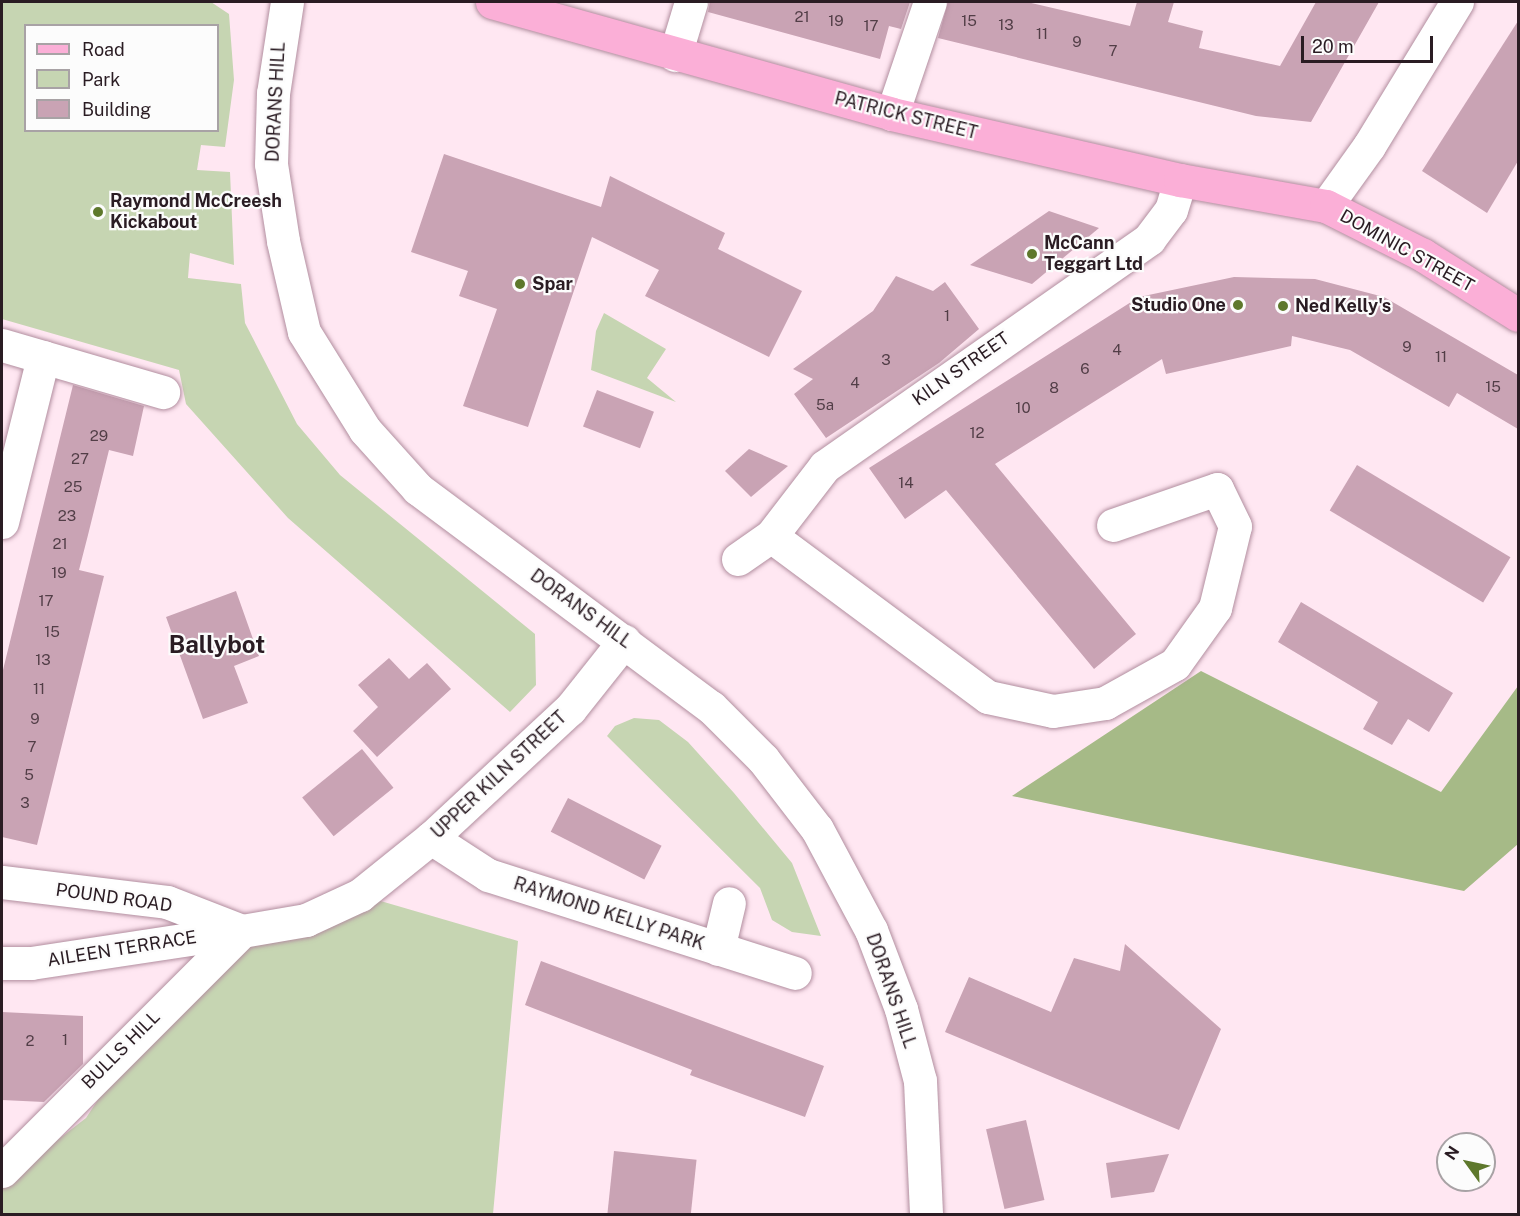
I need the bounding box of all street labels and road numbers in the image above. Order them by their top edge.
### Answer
street label: DORANS HILL [262,41,290,163]
street label: PATRICK STREET [832,88,980,144]
street label: DOMINIC STREET [1336,205,1478,297]
street label: KILN STREET [908,328,1014,410]
street label: DORANS HILL [526,565,636,653]
street label: UPPER KILN STREET [427,707,571,843]
street label: RAYMOND KELLY PARK [511,873,707,955]
street label: POUND ROAD [54,879,174,917]
street label: AILEEN TERRACE [46,927,198,971]
street label: DORANS HILL [861,931,921,1051]
street label: BULLS HILL [77,1006,165,1094]

